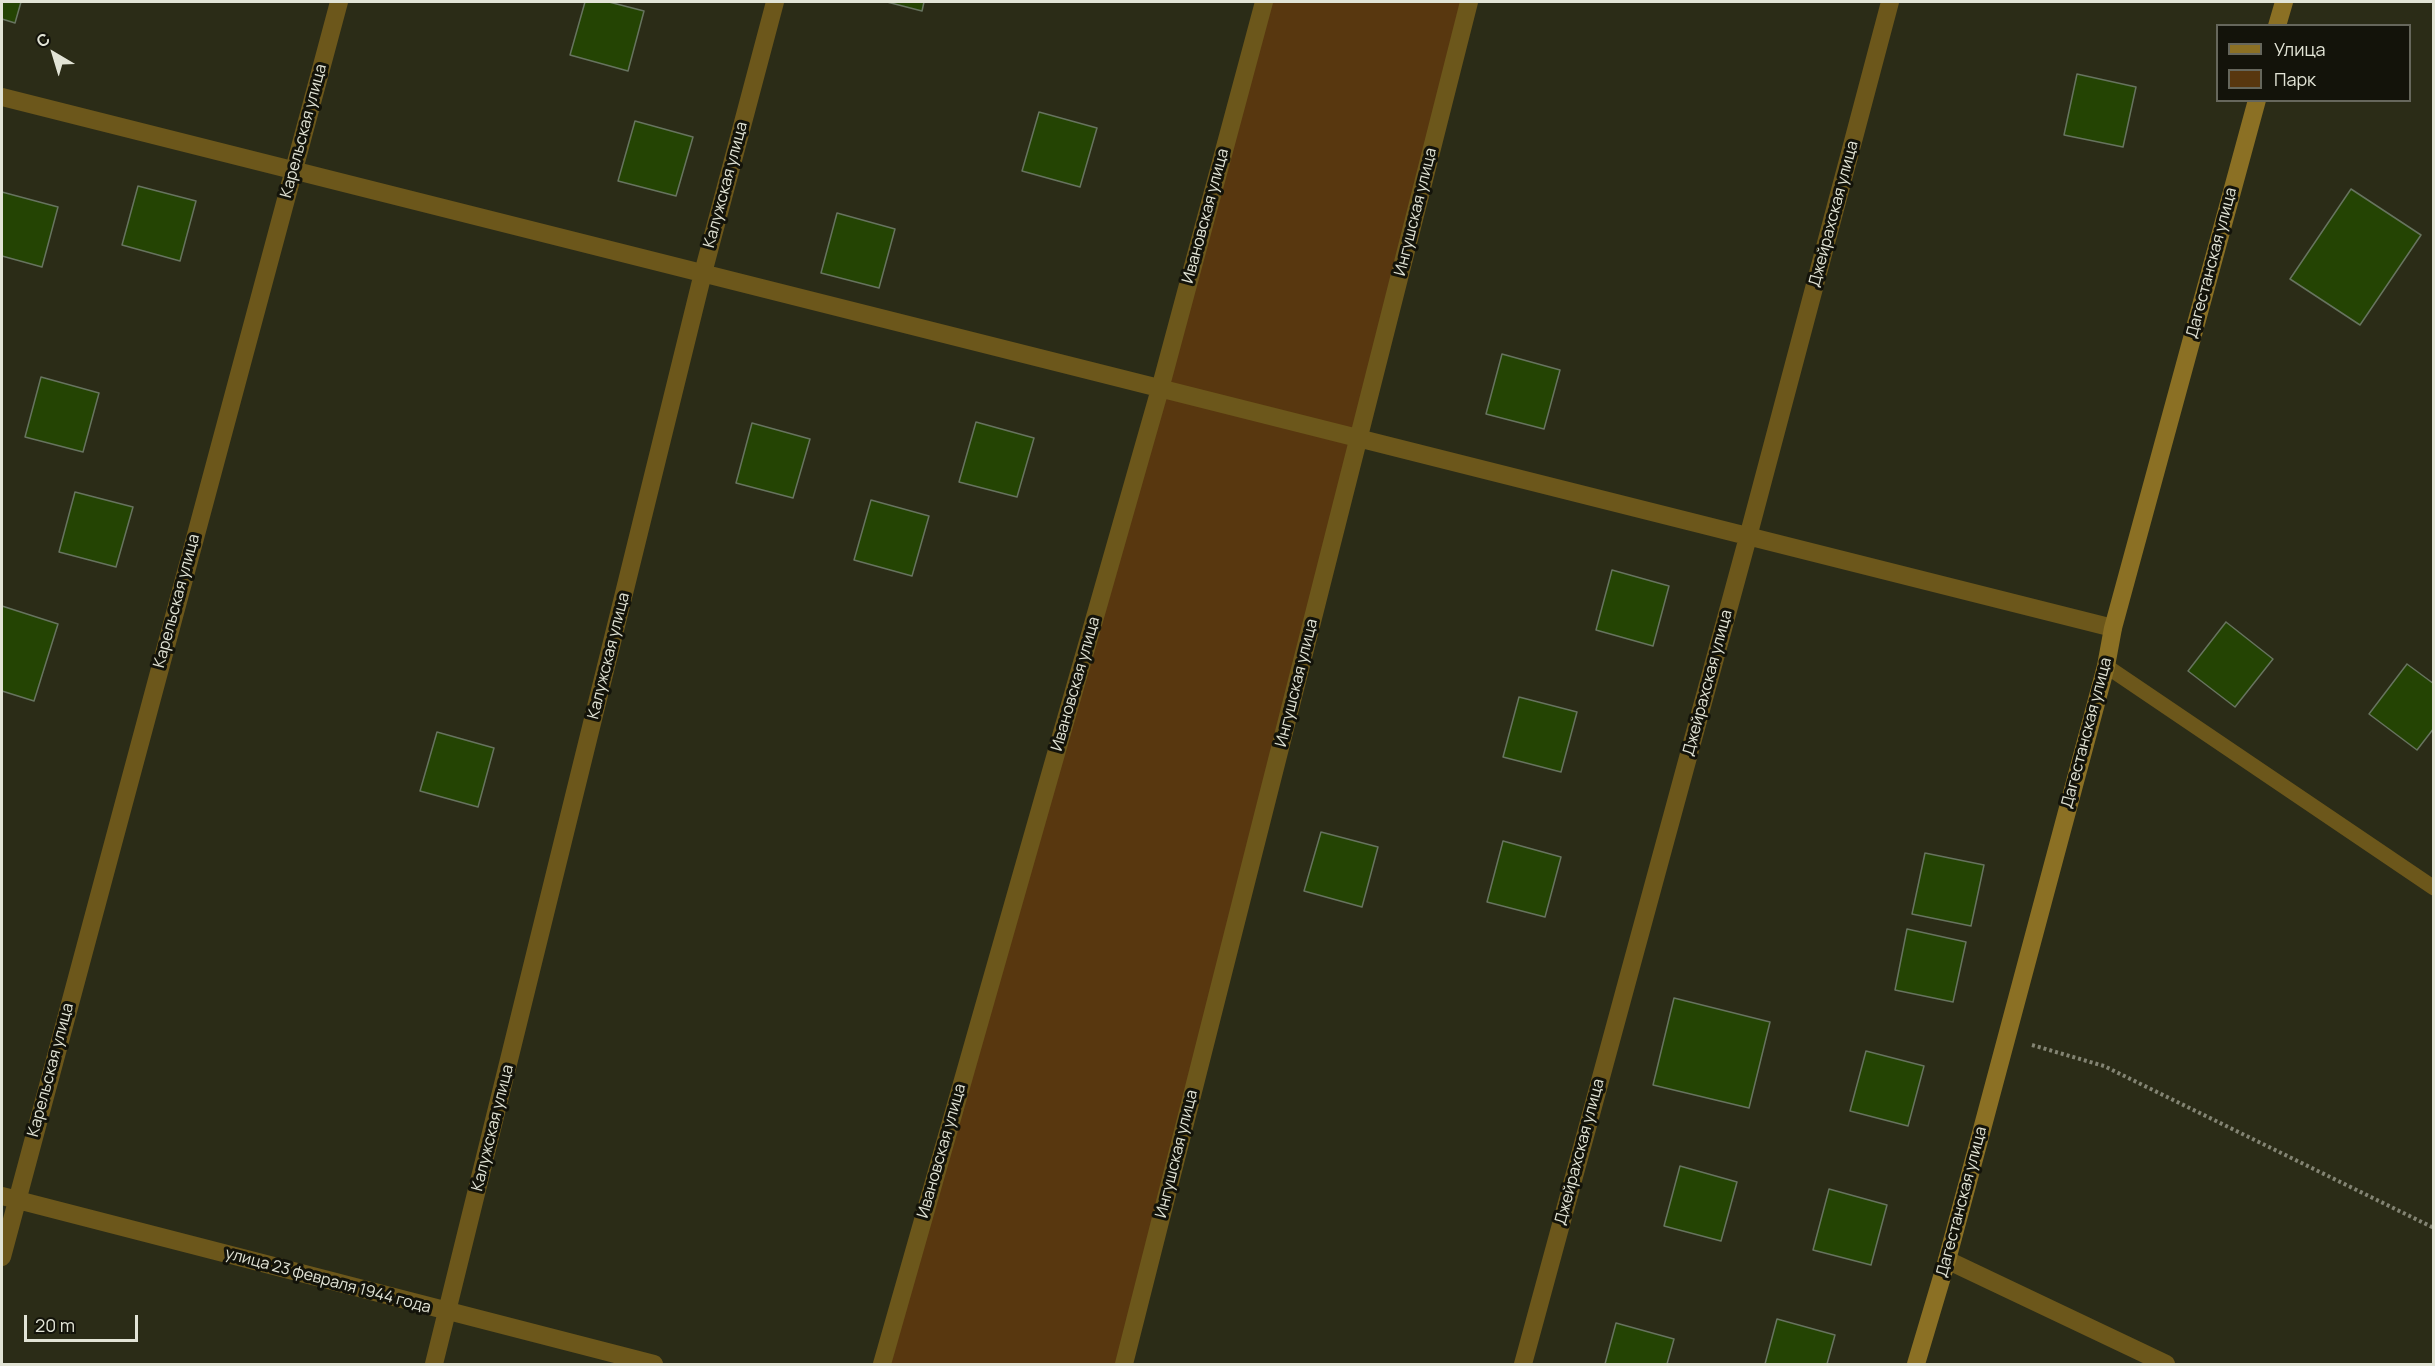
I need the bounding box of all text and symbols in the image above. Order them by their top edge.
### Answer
north arrow [24,24,84,84]
legend [2216,24,2411,102]
text: С [31,28,54,52]
text: Улица [2274,37,2326,61]
street label: Карельская улица [277,62,331,200]
text: Парк [2274,67,2316,91]
street label: Калужская улица [700,120,752,250]
street label: Джейрахская улица [1805,139,1863,289]
street label: Ивановская улица [1179,146,1233,286]
street label: Ингушская улица [1391,146,1441,278]
street label: Дагестанская улица [2183,186,2241,340]
street label: Карельская улица [150,532,204,670]
street label: Калужская улица [584,591,634,721]
street label: Джейрахская улица [1679,608,1737,758]
street label: Ивановская улица [1048,615,1104,753]
street label: Ингушская улица [1272,617,1322,749]
street label: Дагестанская улица [2058,656,2116,810]
street label: Карельская улица [24,1001,78,1139]
street label: Калужская улица [468,1063,518,1193]
street label: Джейрахская улица [1551,1077,1609,1227]
street label: Ивановская улица [914,1082,970,1220]
street label: Ингушская улица [1152,1088,1202,1220]
street label: Дагестанская улица [1933,1125,1991,1279]
street label: улица 23 февраля 1944 года [223,1244,433,1318]
scale bar [27,1303,141,1341]
text: 20 m [35,1313,75,1337]

